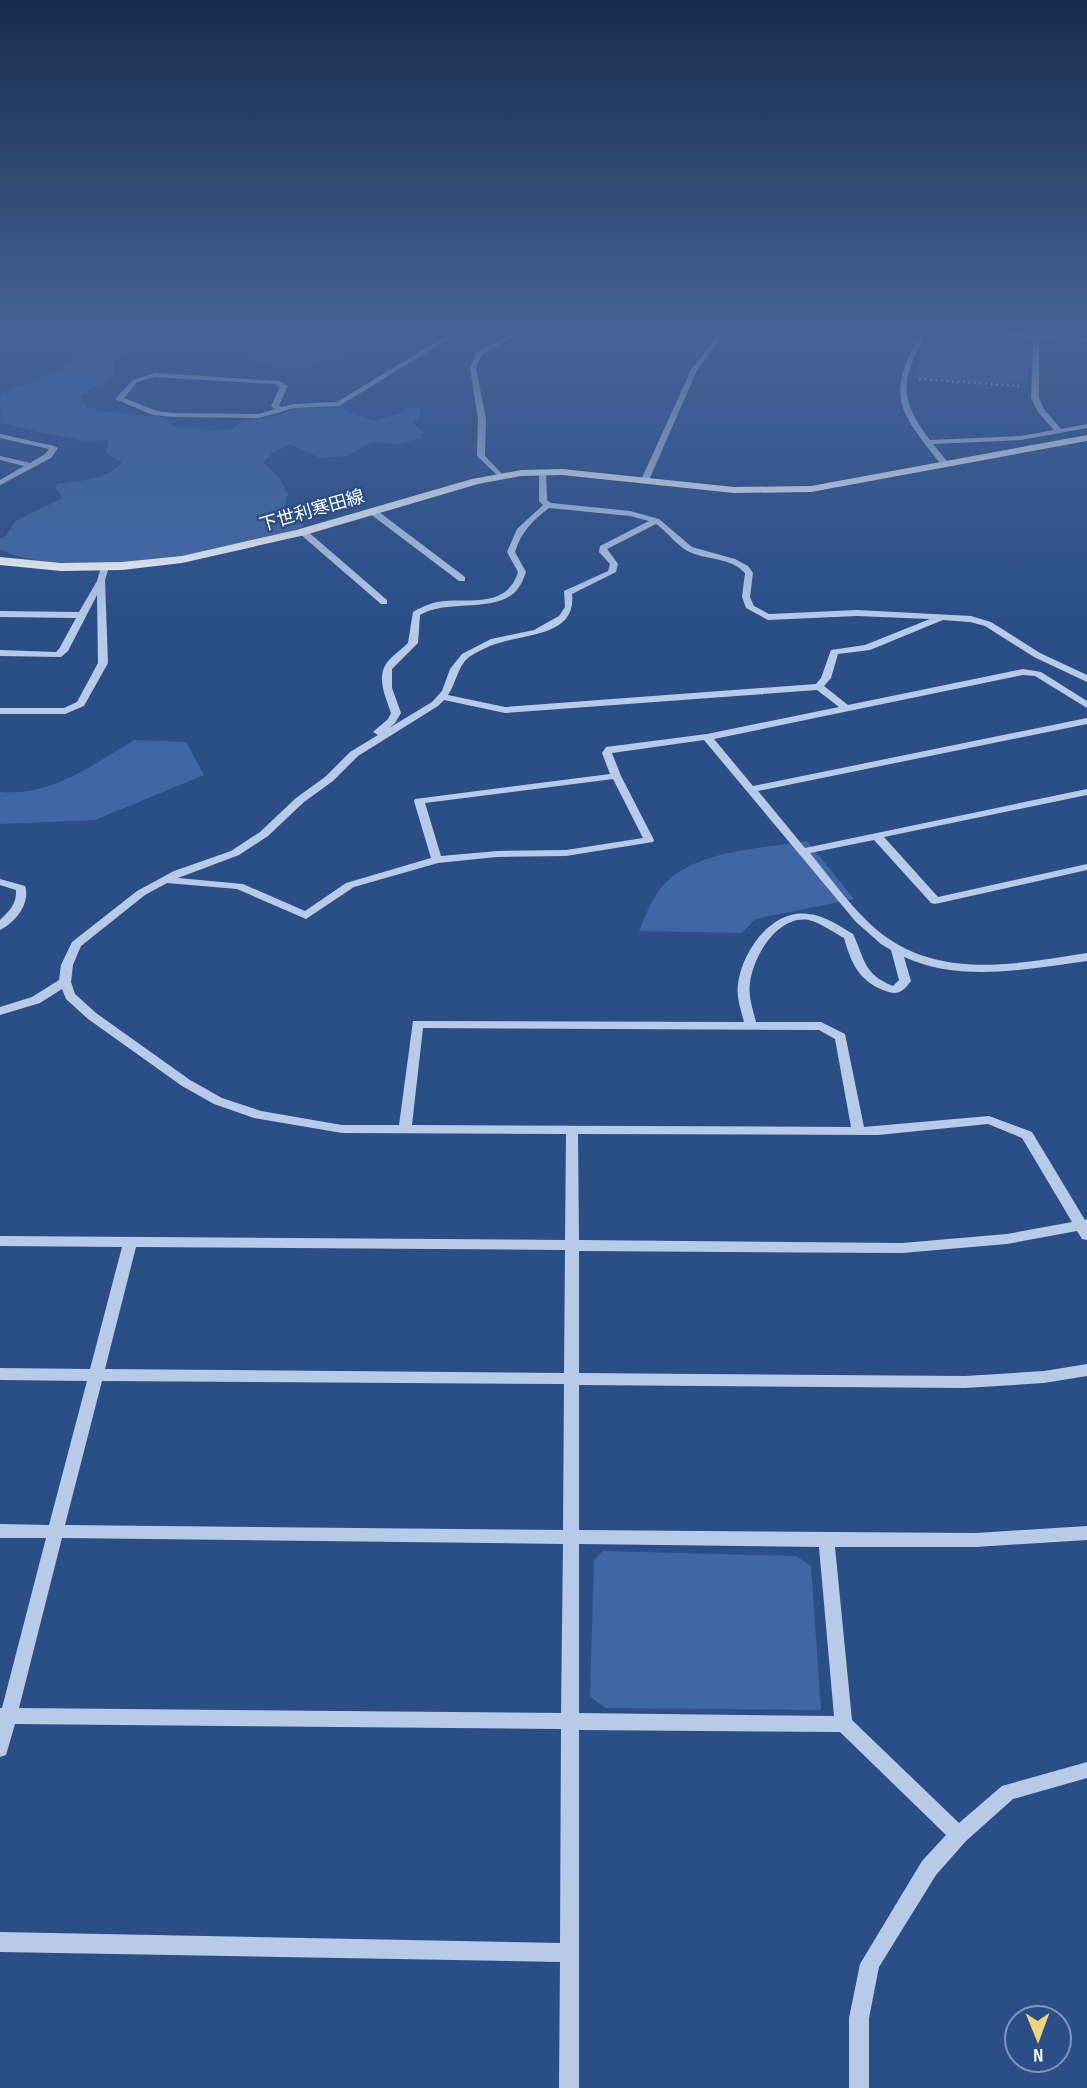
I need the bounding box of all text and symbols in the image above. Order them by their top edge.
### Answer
street label: 下世利寒田線 [257,486,367,536]
north arrow [1003,2004,1073,2074]
text: N [1033,2043,1044,2066]

